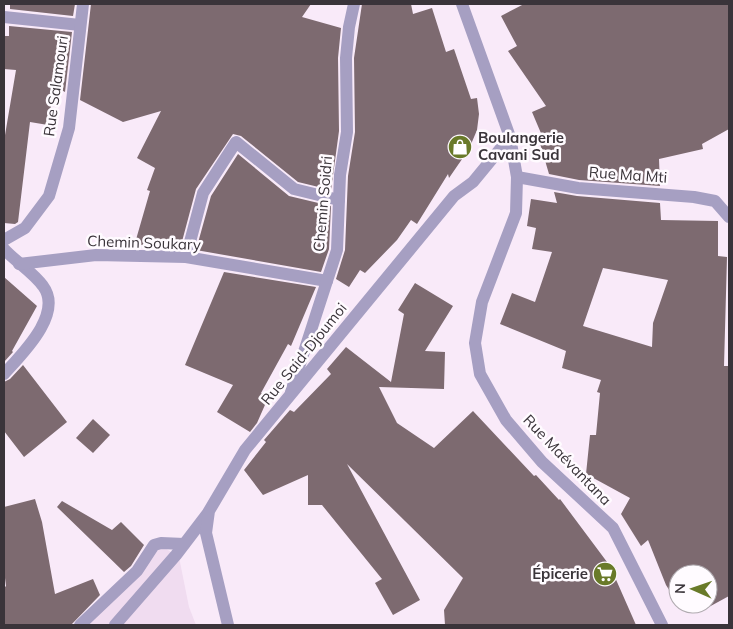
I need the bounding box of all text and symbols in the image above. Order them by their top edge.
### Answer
street label: Rue Salamouri [39,34,72,137]
place label: Boulangerie Cavani Sud [478,128,564,164]
shop icon: Boulangerie Cavani Sud [447,134,473,160]
street label: Chemin Soidri [309,155,336,253]
street label: Rue Ma Mti [588,162,668,187]
street label: Chemin Soukary [87,231,201,254]
street label: Rue Said-Djoumoi [257,299,351,409]
street label: Rue Maévantana [519,410,615,509]
supermarket icon: Épicerie [592,561,618,587]
place label: Épicerie [532,564,588,583]
north arrow [668,564,718,614]
text: N [671,583,689,594]

